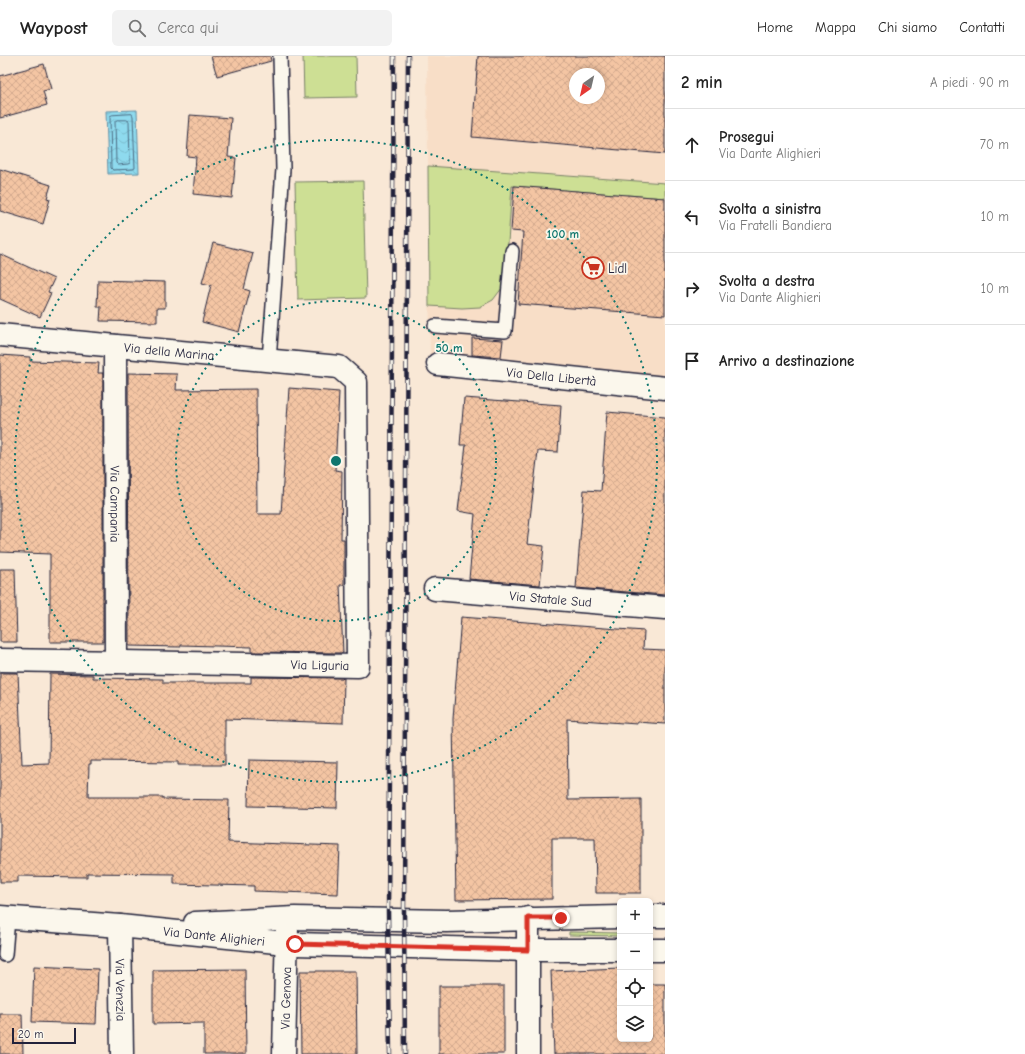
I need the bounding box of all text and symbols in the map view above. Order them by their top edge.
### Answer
search box [112,10,392,46]
text: Waypost [20,17,88,39]
icon: search [126,17,148,39]
text: Cerca qui [158,19,219,37]
text: Home [757,19,793,36]
text: Mappa [815,19,856,36]
text: Chi siamo [878,19,937,36]
text: Contatti [959,19,1005,36]
north arrow [569,68,605,104]
text: 2 min [681,73,722,92]
text: A piedi · 90 m [930,75,1009,90]
text: Prosegui [719,128,774,146]
icon: ahead [681,134,703,156]
text: 70 m [980,137,1009,152]
text: Via Dante Alighieri [719,146,821,161]
text: Svolta a sinistra [719,200,821,218]
icon: left [681,206,703,228]
text: 10 m [981,209,1009,224]
text: Via Fratelli Bandiera [719,218,832,233]
text: 100 m [547,227,579,241]
supermarket icon: Lidl [580,255,606,281]
place label: Lidl [608,261,627,276]
text: Svolta a destra [719,272,815,290]
icon: right [681,278,703,300]
text: 10 m [981,281,1009,296]
text: Via Dante Alighieri [719,290,821,305]
street label: Via della Marina [123,339,215,363]
text: 50 m [435,341,463,355]
icon: arrive [681,350,703,372]
text: Arrivo a destinazione [719,352,854,370]
street label: Via Della Libertà [506,364,597,388]
centre of rings [329,454,343,468]
street label: Via Campania [108,465,123,542]
street label: Via Statale Sud [509,588,592,609]
street label: Via Liguria [290,657,350,673]
map controls [617,898,653,1042]
button: + [617,898,653,934]
route end [552,909,570,927]
street label: Via Dante Alighieri [163,923,266,948]
button: − [617,934,653,970]
route start [286,935,304,953]
street label: Via Venezia [113,959,129,1021]
street label: Via Genova [277,967,294,1030]
button: locate [617,970,653,1006]
button: layers [617,1006,653,1042]
scale bar [12,1026,76,1045]
text: 20 m [18,1028,43,1041]

